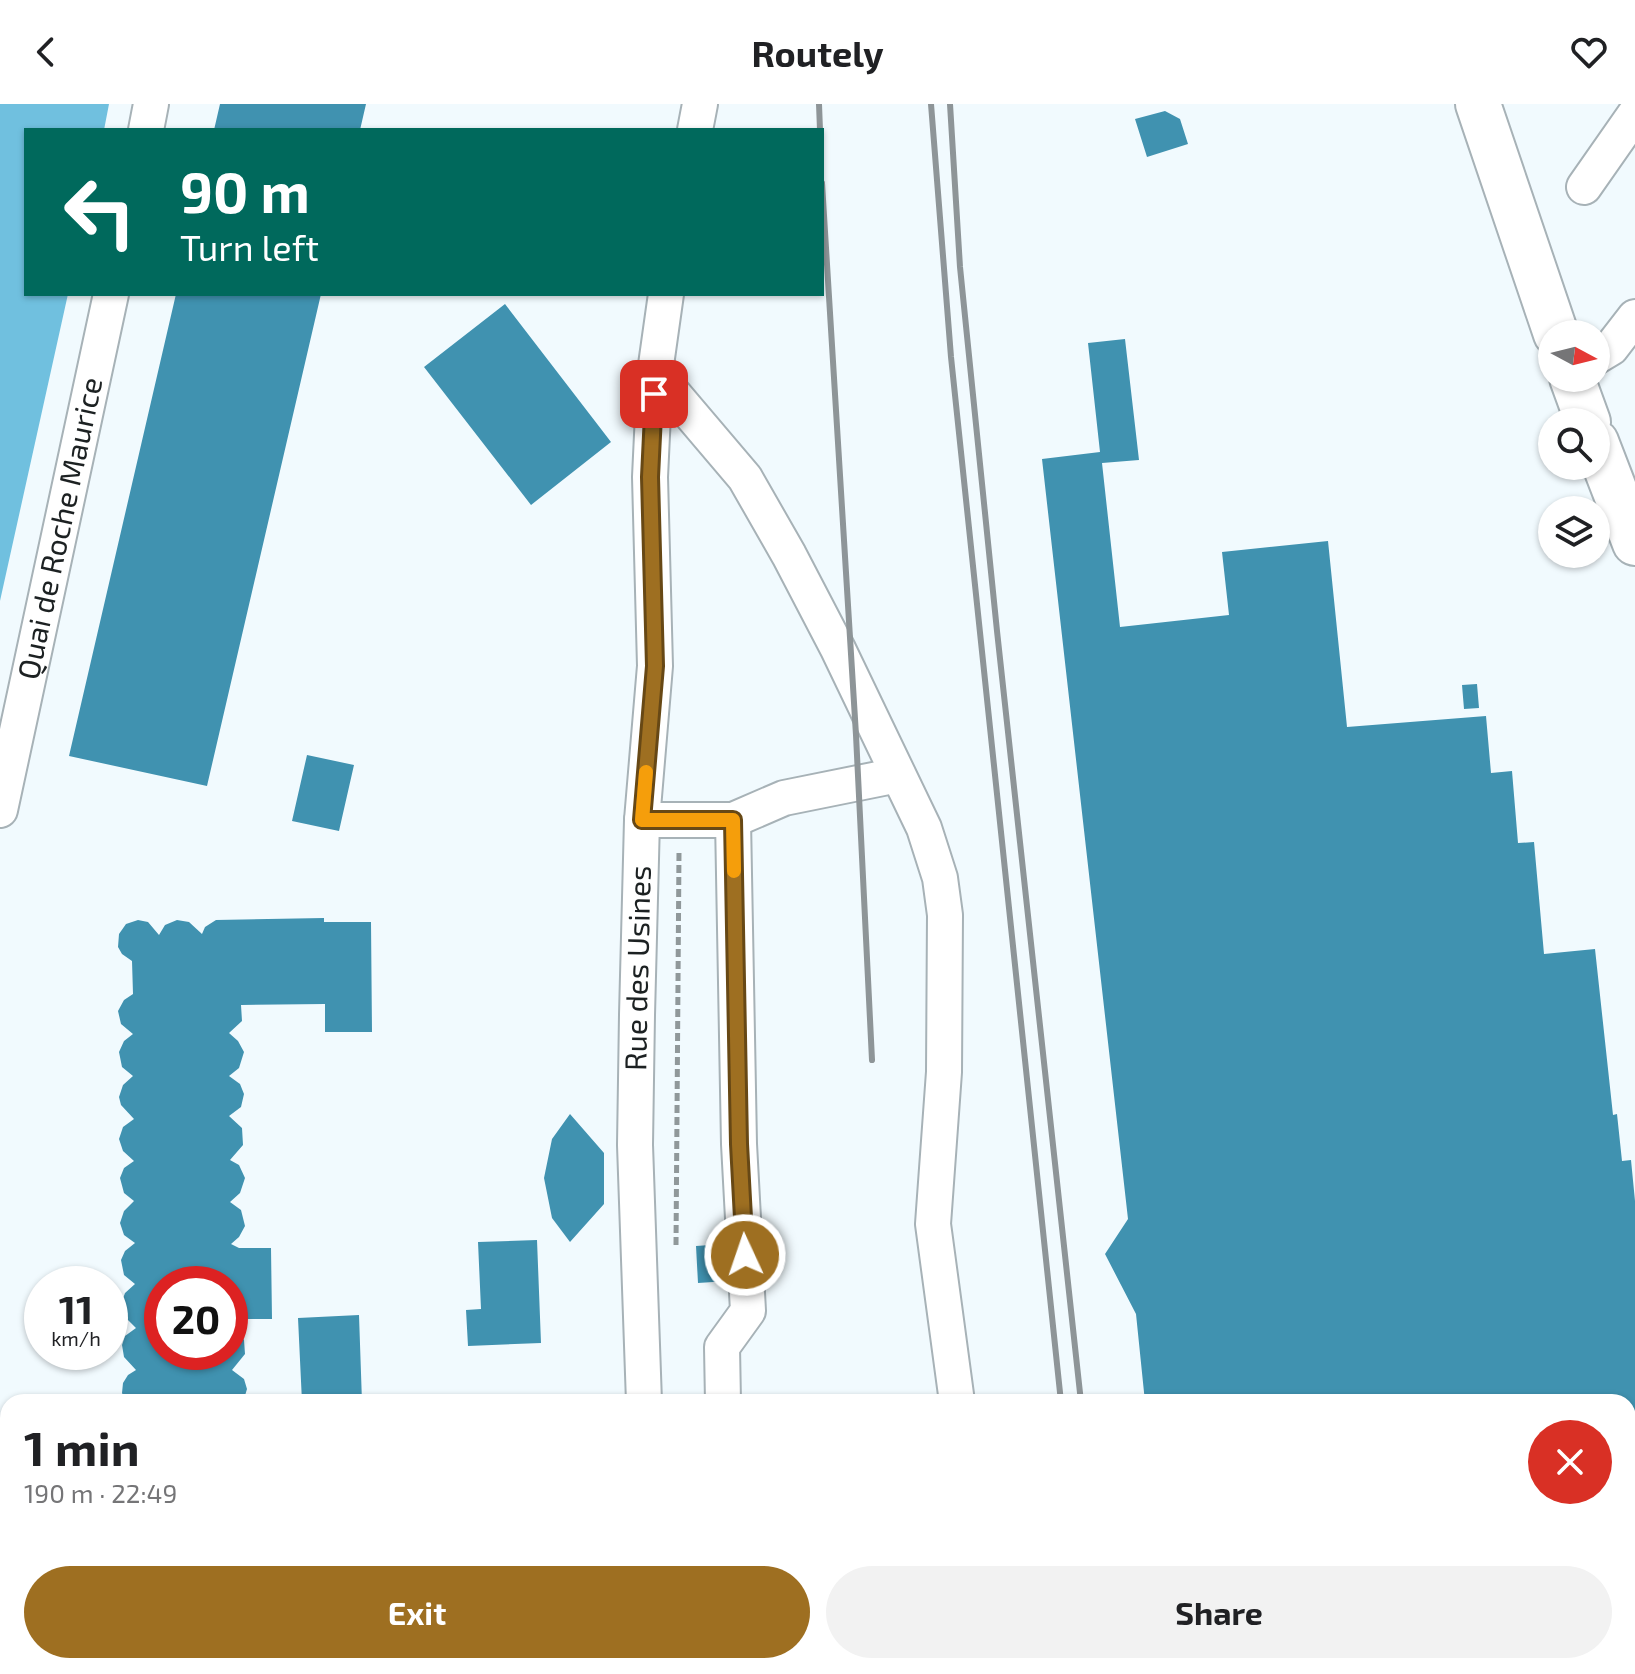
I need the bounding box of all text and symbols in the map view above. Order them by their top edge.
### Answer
icon: back [24,30,68,74]
icon: heart [1567,30,1611,74]
text: Routely [751,31,884,74]
text: 90 m [180,157,310,224]
icon: left [48,160,152,264]
text: Turn left [180,225,319,268]
north arrow [1538,320,1610,392]
map controls [1538,320,1610,568]
pin [620,360,688,428]
icon: arrive [632,372,676,416]
street label: Quai de Roche Maurice [9,374,109,682]
button: search [1538,408,1610,480]
button: layers [1538,496,1610,568]
street label: Rue des Usines [616,865,657,1071]
position arrow [703,1213,787,1297]
speed limit sign: 20 [144,1266,248,1370]
text: 11 [59,1284,93,1332]
text: km/h [51,1326,101,1350]
text: 1 min [24,1418,140,1476]
button: close [1528,1420,1612,1504]
text: 190 m · 22:49 [24,1477,177,1508]
button: Exit [24,1566,810,1658]
button: Share [826,1566,1612,1658]

